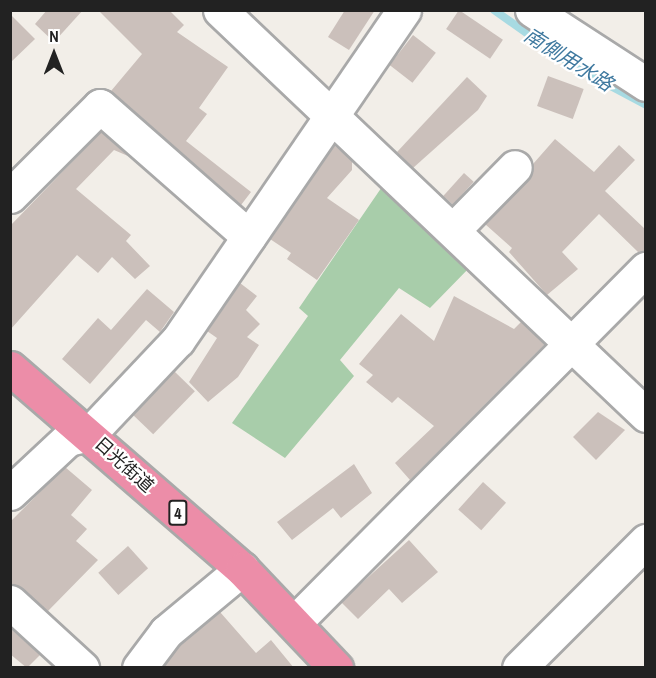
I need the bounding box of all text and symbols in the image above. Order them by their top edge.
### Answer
water label: 南側用水路 [520,22,618,96]
north arrow [24,24,84,84]
text: N [49,25,59,47]
street label: 日光街道 [90,433,158,497]
road number: 4 [168,500,188,526]

